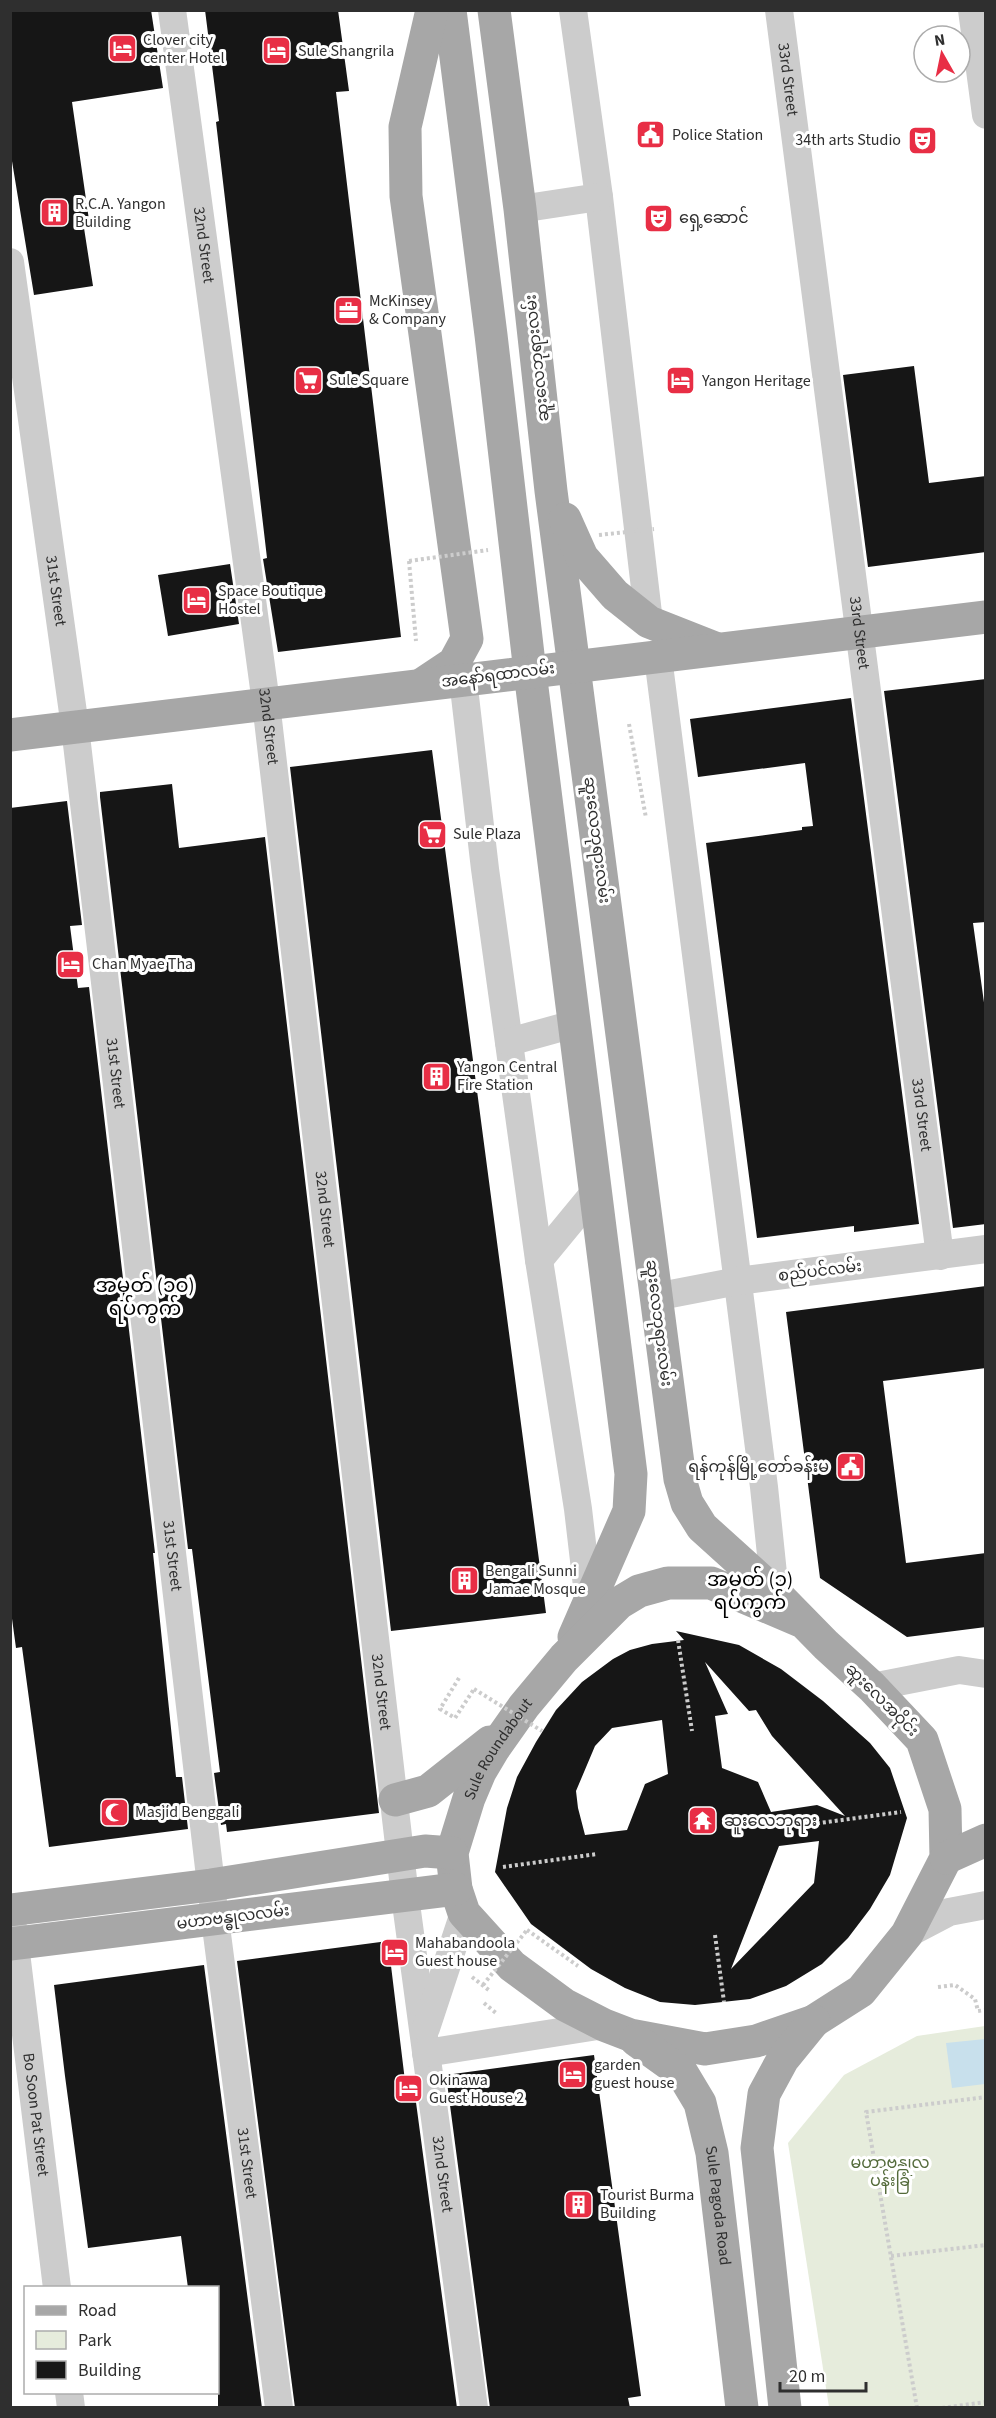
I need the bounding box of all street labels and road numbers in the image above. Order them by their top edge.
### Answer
street label: 33rd Street [772,42,804,118]
street label: 32nd Street [188,205,220,285]
street label: ဆူးလေဘုရားလမ်း [518,293,558,423]
street label: 31st Street [40,554,72,628]
street label: 33rd Street [844,595,875,671]
street label: အနော်ရထာလမ်း [440,656,556,695]
street label: 32nd Street [253,687,284,767]
street label: ဆူးလေဘုရားလမ်း [575,775,617,905]
street label: 31st Street [101,1037,131,1110]
street label: 33rd Street [906,1077,937,1153]
street label: 32nd Street [310,1170,340,1249]
street label: စည်ပင်လမ်း [777,1254,863,1289]
street label: ဆူးလေဘုရားလမ်း [637,1258,679,1388]
street label: 31st Street [157,1519,187,1593]
street label: 32nd Street [366,1652,397,1732]
street label: ဆူးလေအဝိုင်း [838,1658,924,1744]
street label: Sule Roundabout [458,1693,538,1803]
street label: မဟာဗန္ဓုလလမ်း [175,1898,291,1937]
street label: Bo Soon Pat Street [17,2052,54,2178]
street label: 31st Street [231,2127,263,2200]
street label: 32nd Street [426,2134,459,2214]
street label: Sule Pagoda Road [700,2144,736,2267]

